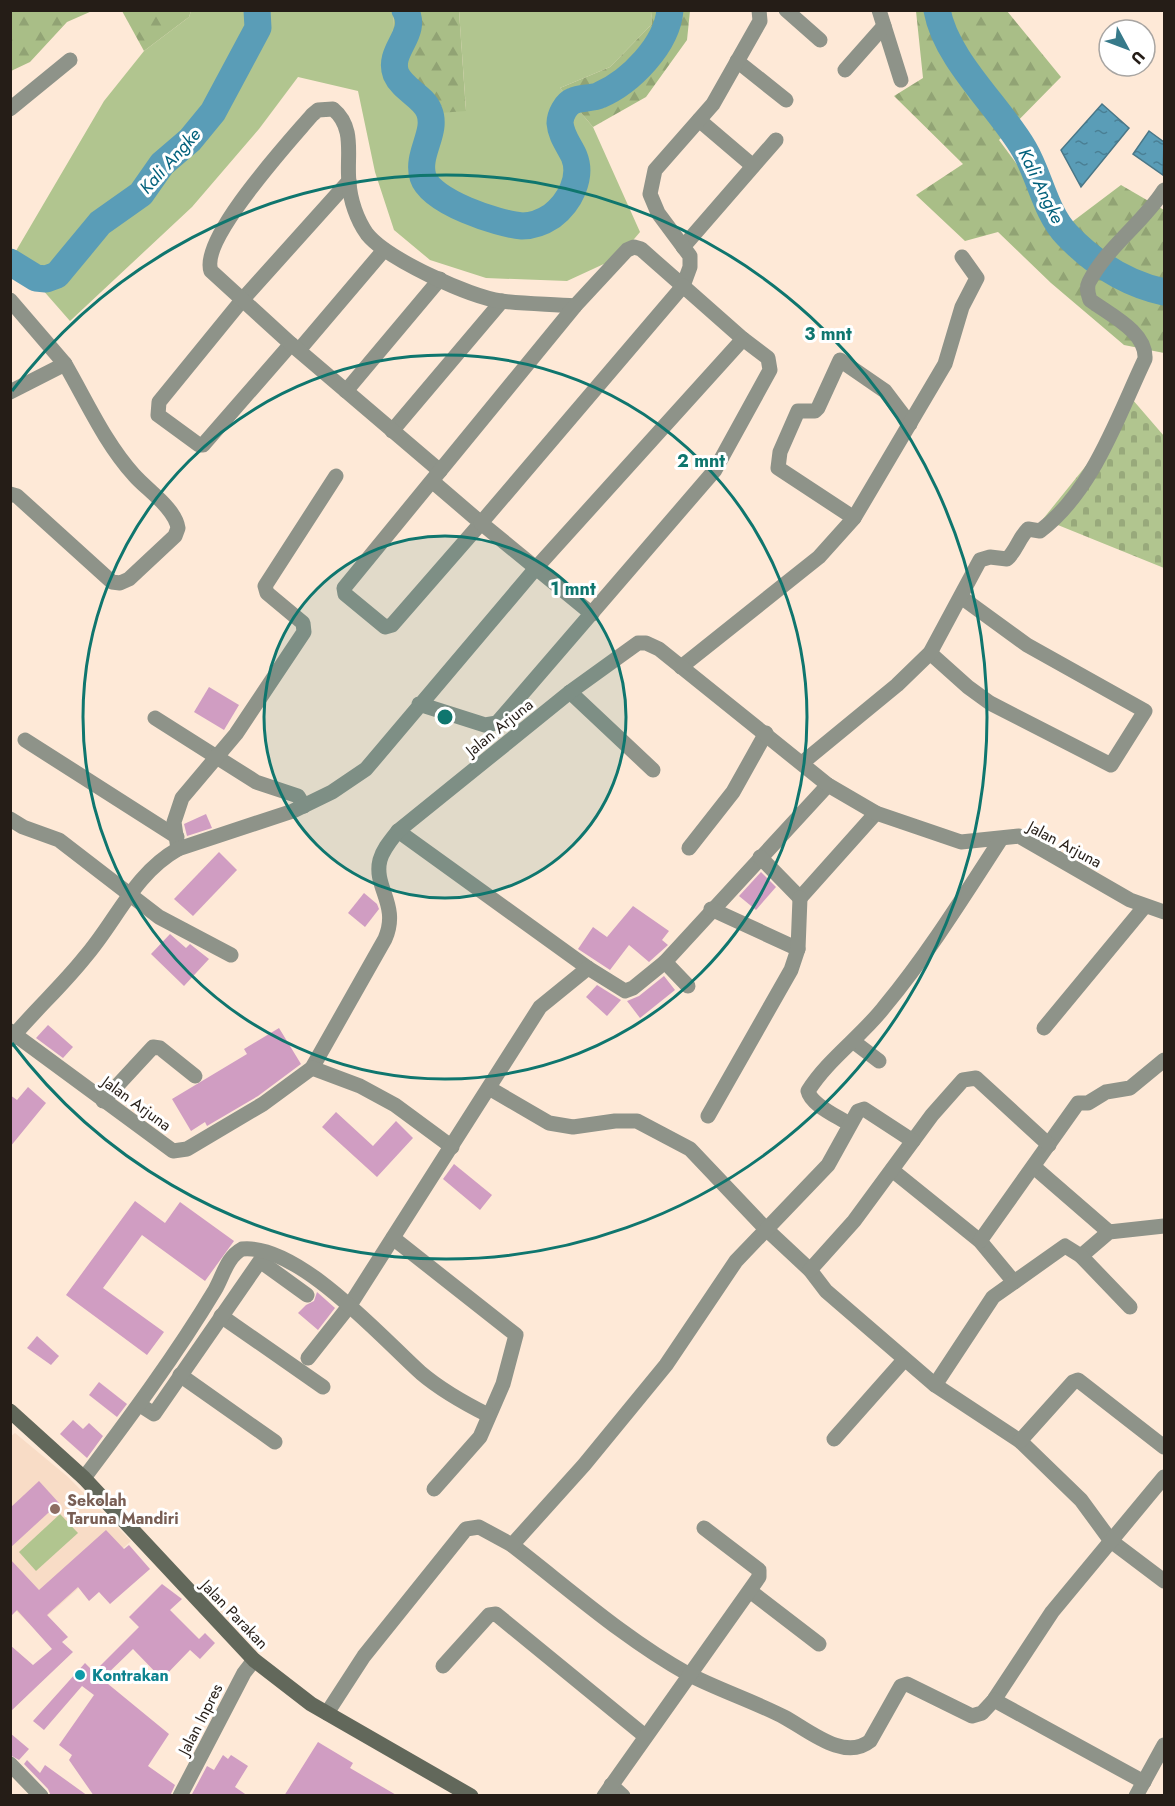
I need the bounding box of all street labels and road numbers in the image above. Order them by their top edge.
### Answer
street label: Jalan Arjuna [459,693,538,763]
street label: Jalan Arjuna [1022,814,1106,874]
street label: Jalan Arjuna [96,1069,176,1136]
street label: Jalan Parakan [194,1573,274,1654]
street label: Jalan Inpres [172,1679,228,1761]

